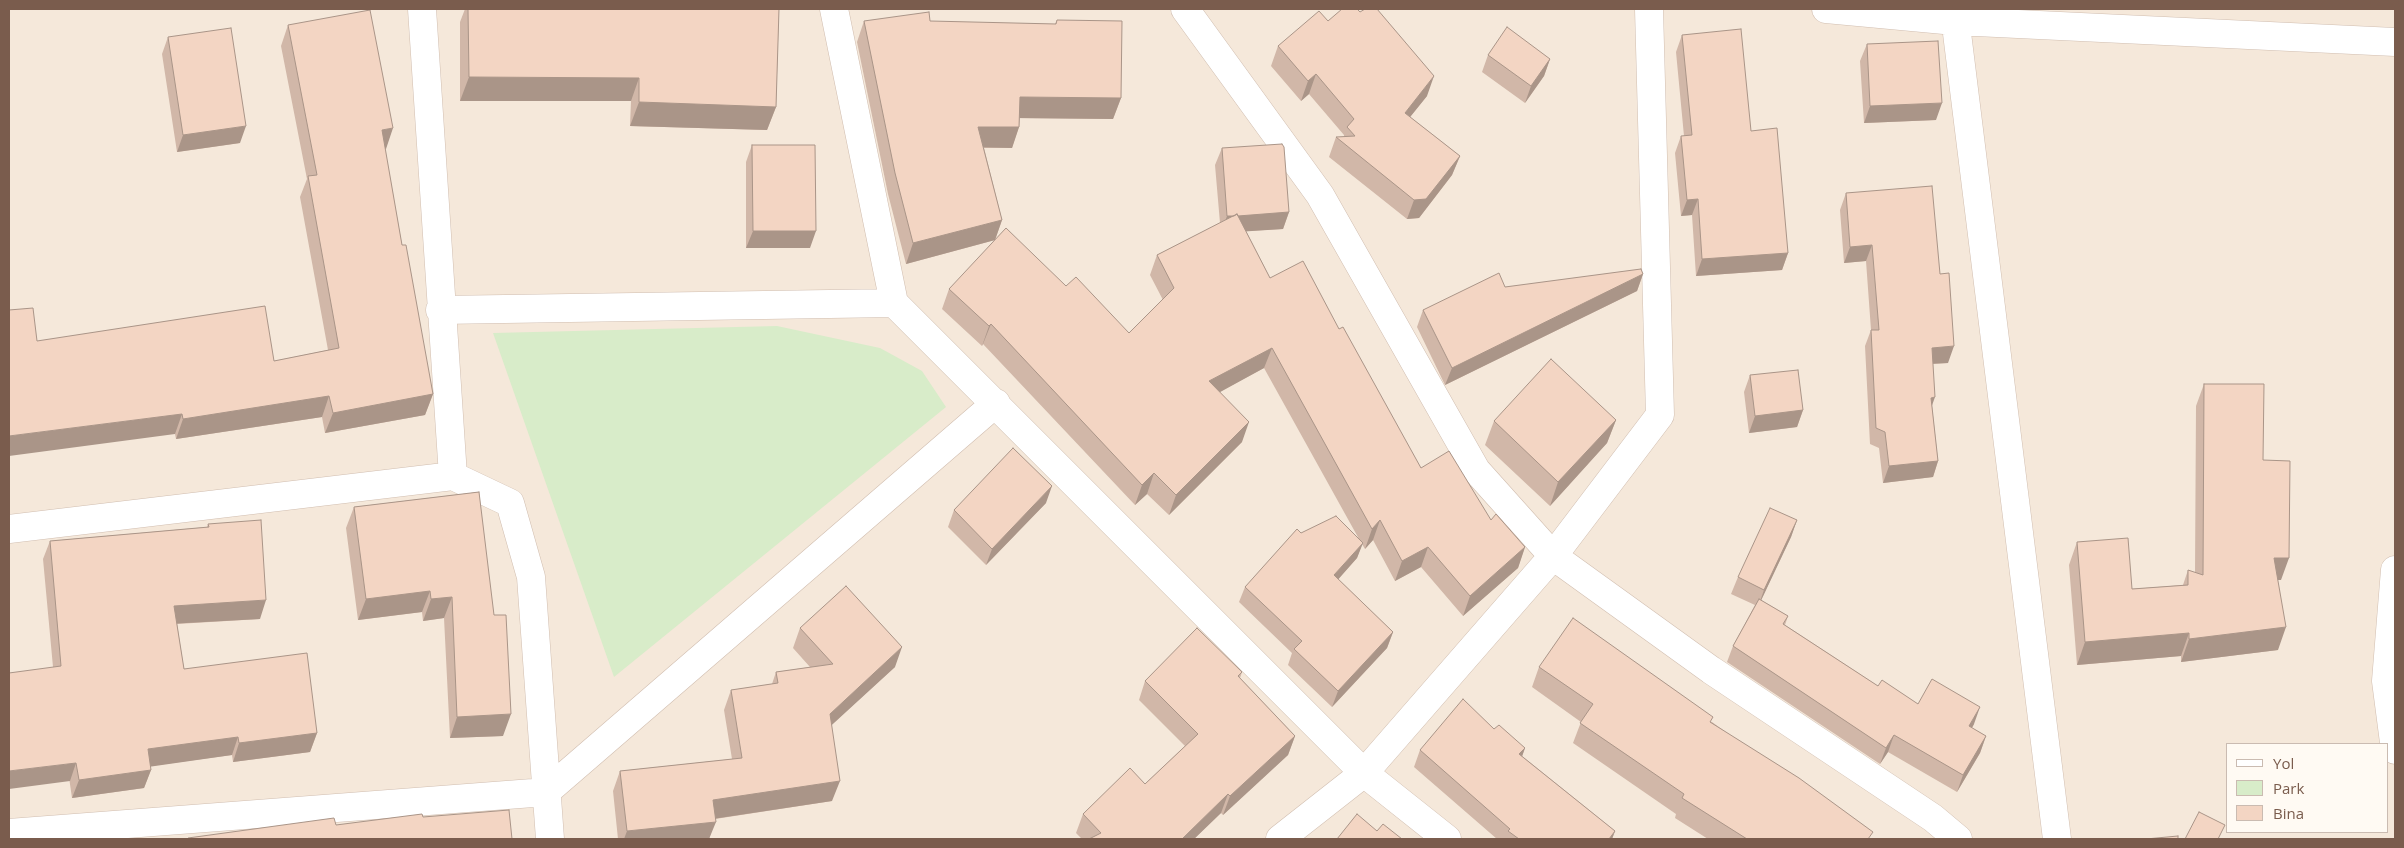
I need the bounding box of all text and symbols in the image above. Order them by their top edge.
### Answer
legend [2226,743,2389,833]
text: Yol [2273,753,2294,773]
text: Park [2273,778,2304,798]
text: Bina [2273,803,2304,823]

